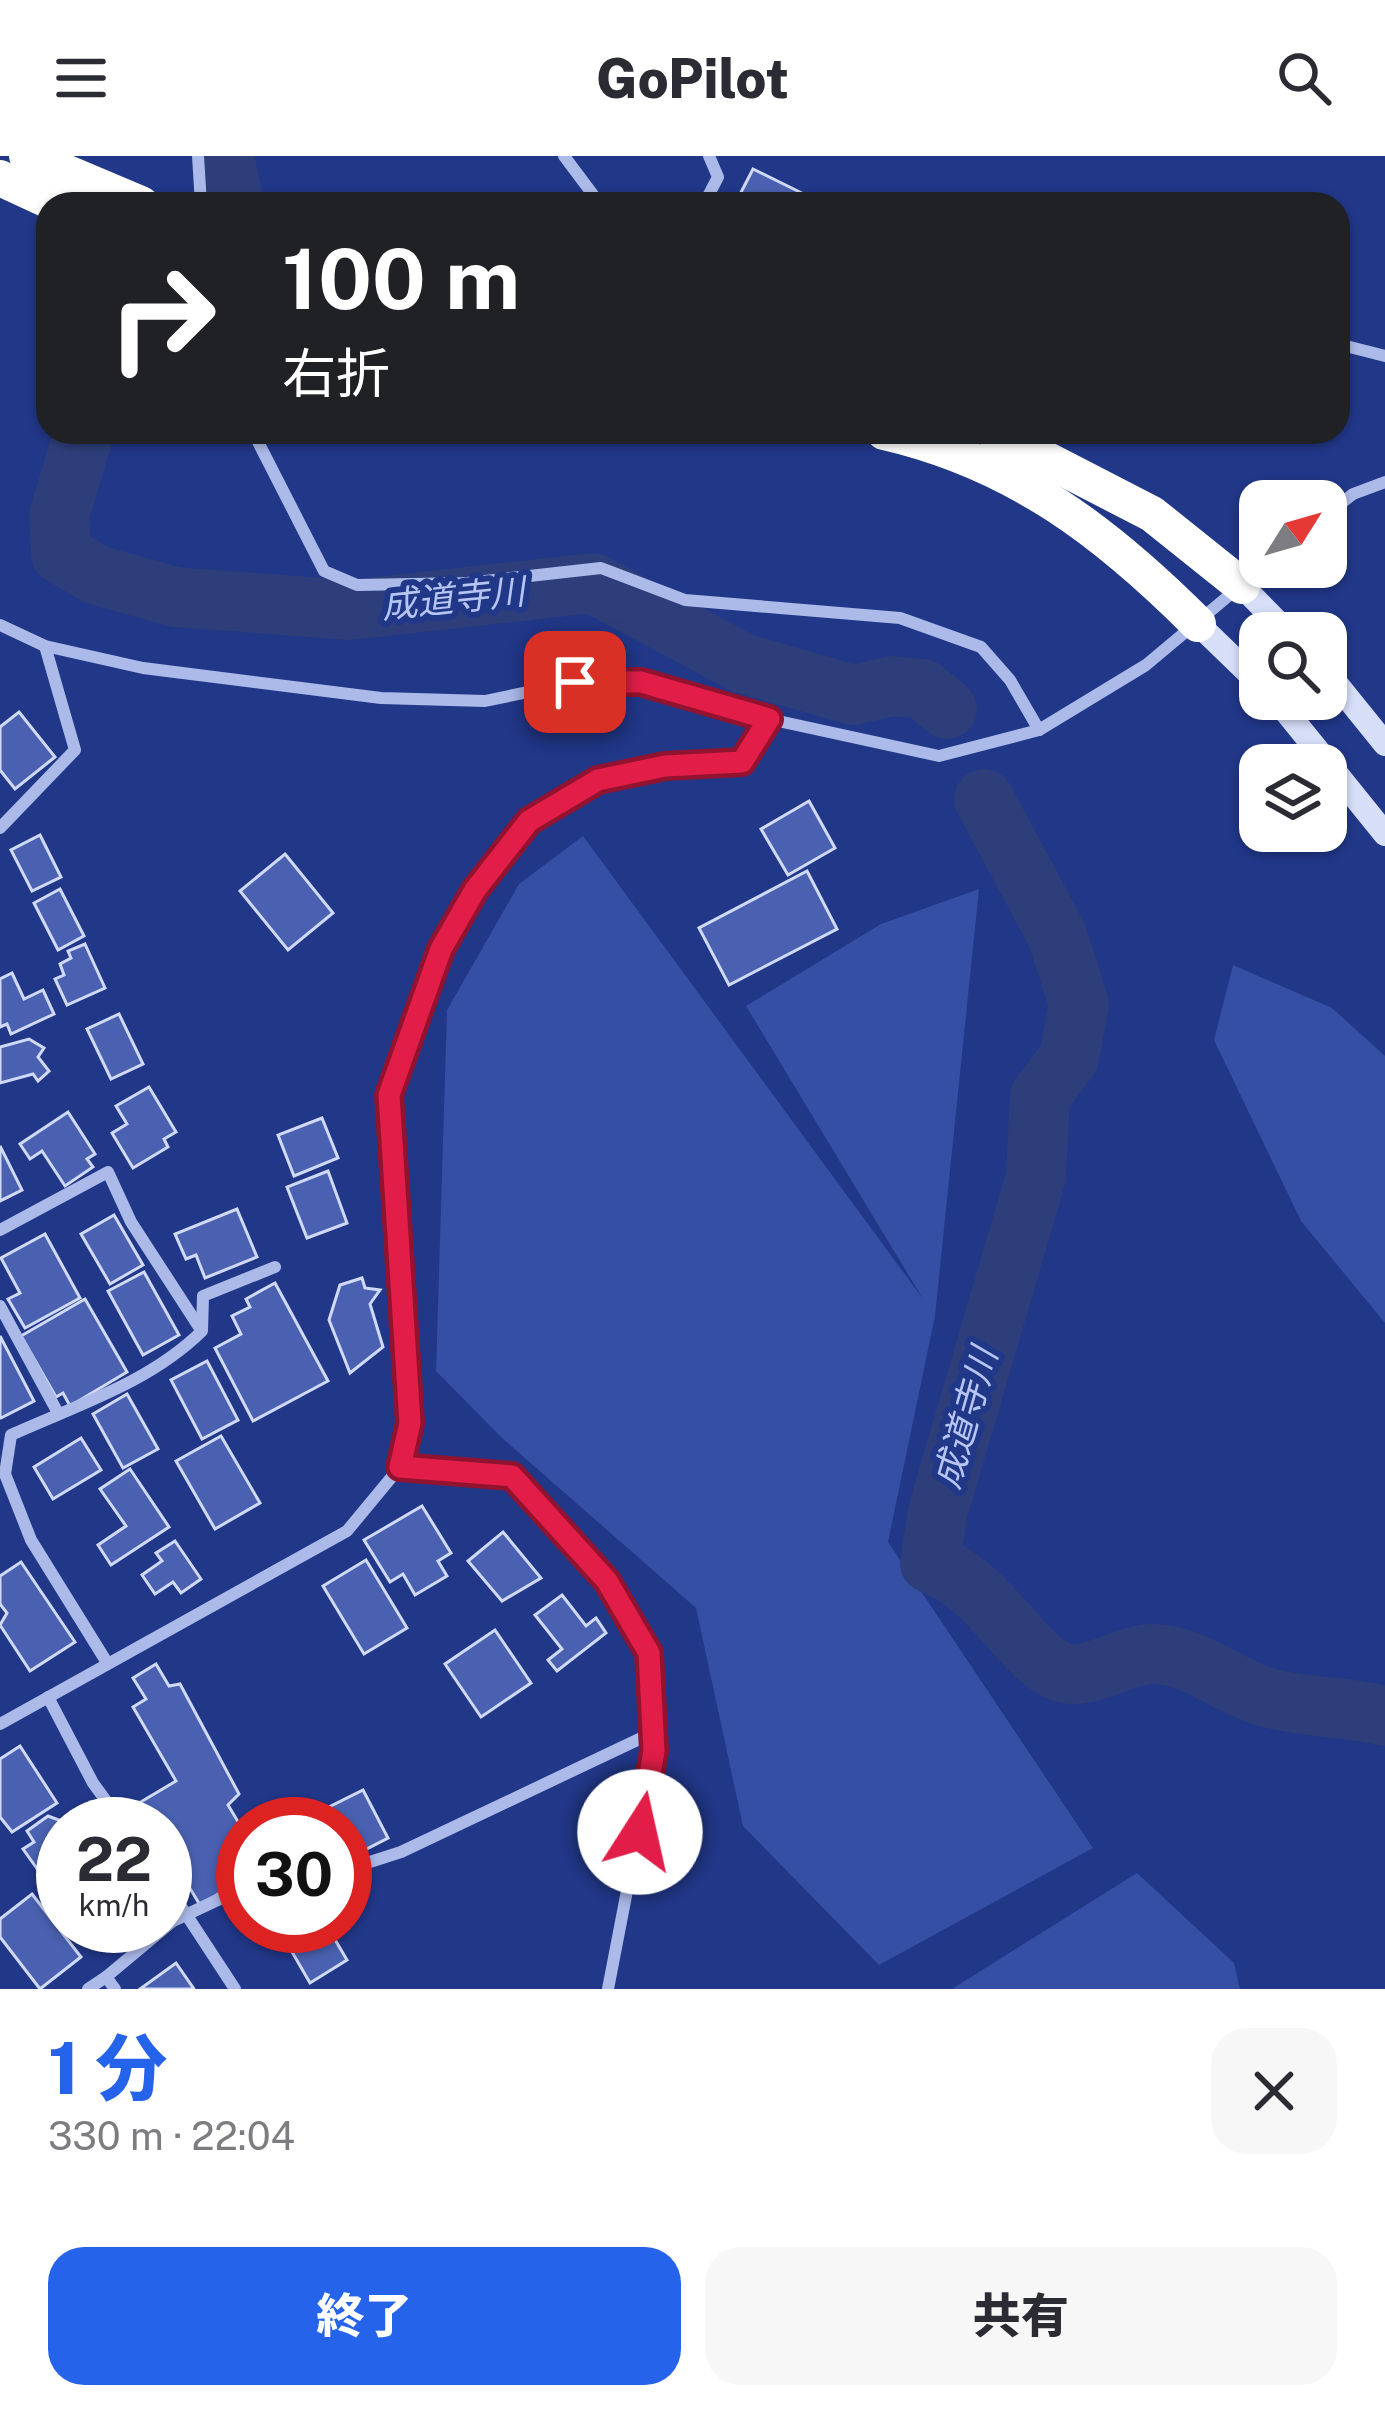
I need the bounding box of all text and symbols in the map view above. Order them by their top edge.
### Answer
icon: menu [48,45,114,111]
icon: search [1271,45,1337,111]
text: GoPilot [596,47,789,110]
text: 100 m [282,229,520,328]
icon: right [84,240,240,396]
text: 右折 [282,342,390,405]
north arrow [1239,480,1347,588]
map controls [1239,480,1347,852]
water label: 成道寺川 [379,569,531,626]
button: search [1239,612,1347,720]
pin [524,631,626,733]
icon: arrive [542,649,608,715]
button: layers [1239,744,1347,852]
water label: 成道寺川 [925,1339,1006,1493]
position arrow [577,1769,703,1895]
speed limit sign: 30 [216,1797,372,1953]
text: 22 [76,1824,152,1895]
text: km/h [79,1887,149,1923]
text: 1 分 [48,2026,167,2110]
button: close [1211,2028,1337,2154]
text: 330 m · 22:04 [48,2113,295,2159]
button: 終了 [48,2247,681,2385]
button: 共有 [705,2247,1337,2385]

